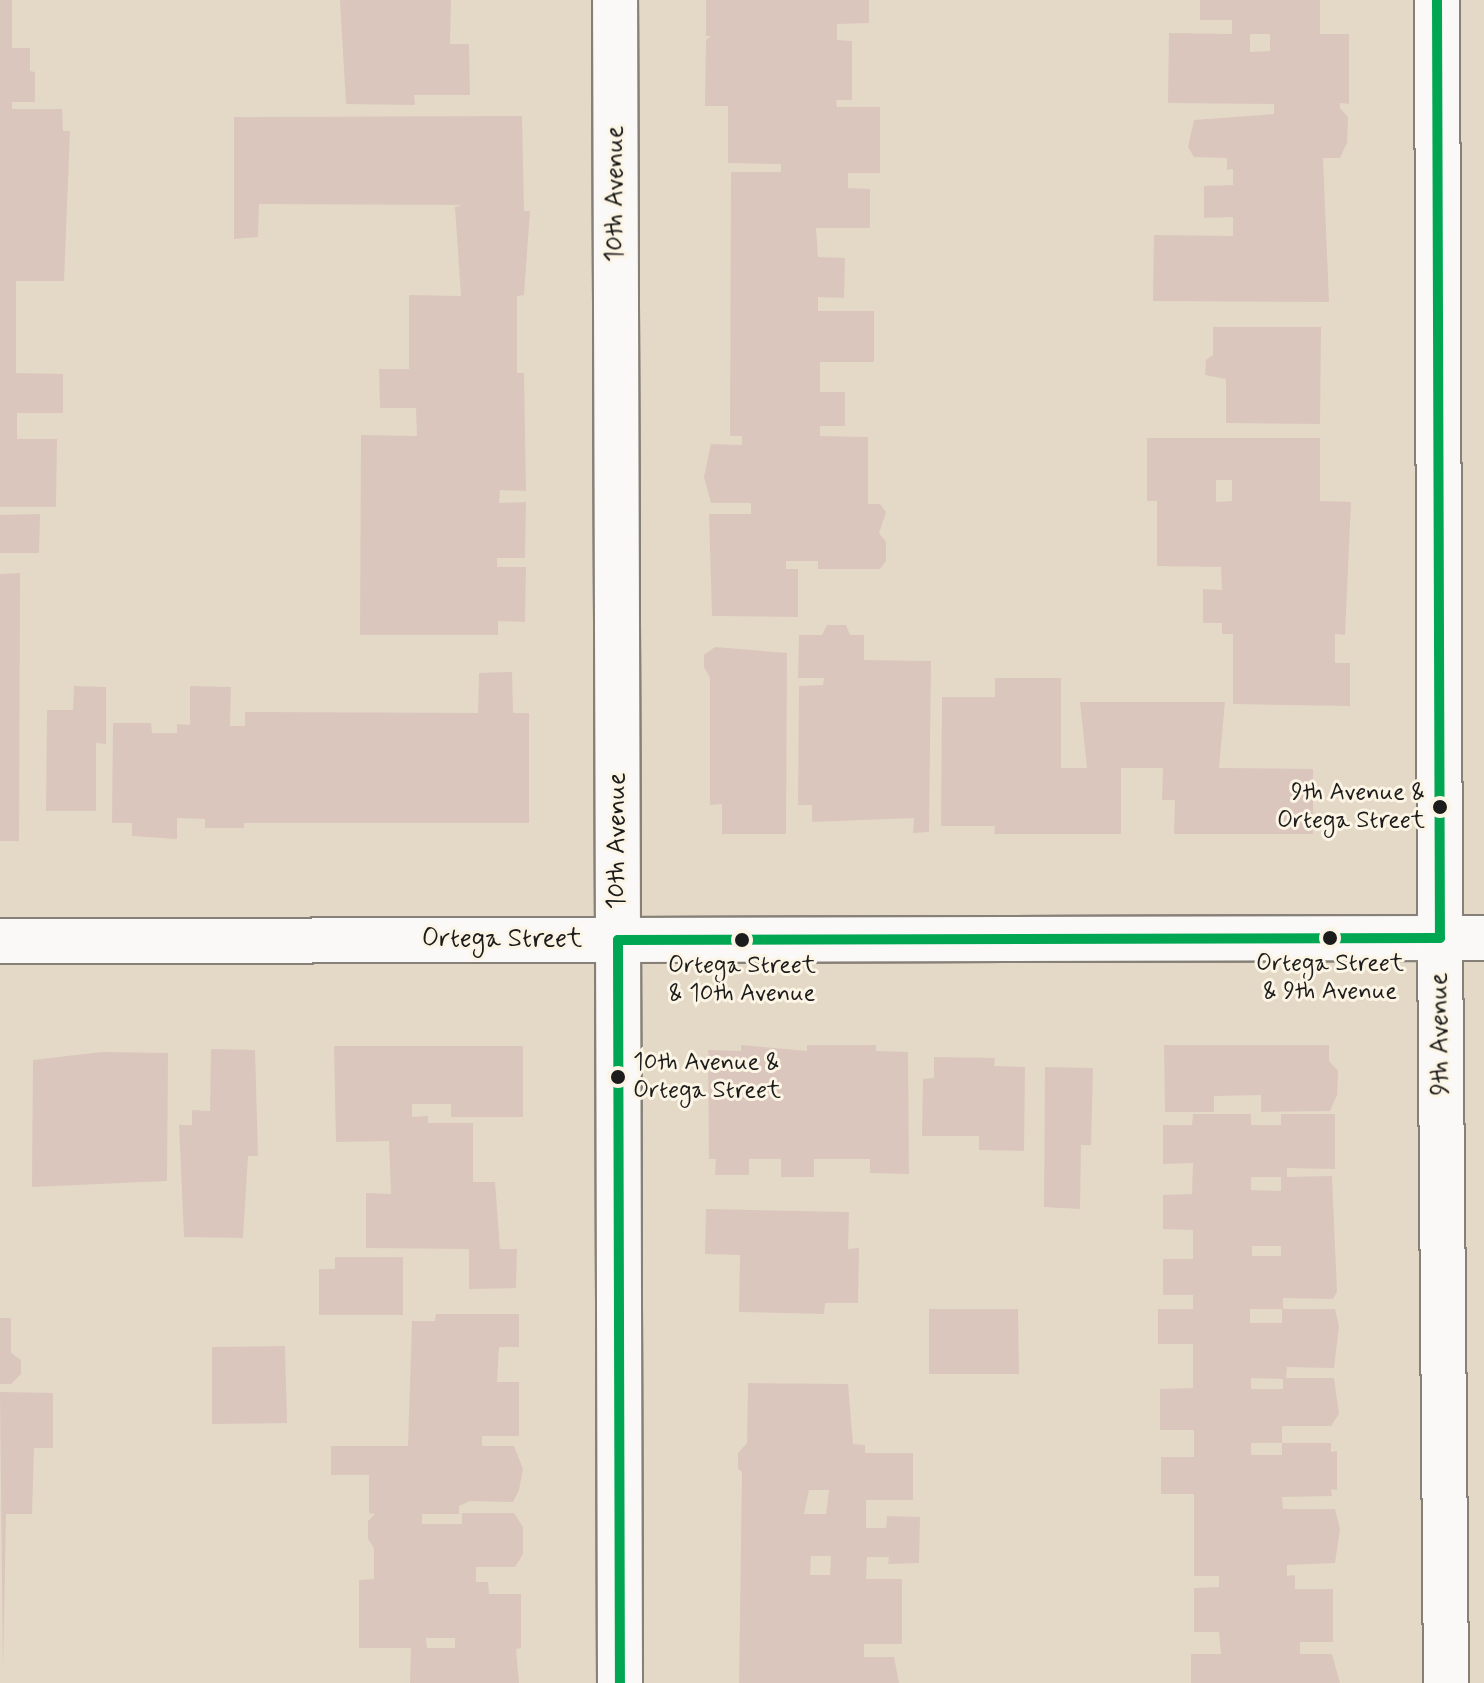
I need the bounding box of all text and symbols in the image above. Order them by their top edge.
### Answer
street label: 10th Avenue [600,126,632,262]
street label: 10th Avenue [602,773,634,909]
place label: 9th Avenue & Ortega Street [1277,779,1425,835]
marker: 9th Avenue & Ortega Street [1432,799,1448,815]
street label: Ortega Street [422,924,582,956]
marker: Ortega Street & 9th Avenue [1322,930,1338,946]
marker: Ortega Street & 10th Avenue [734,932,750,948]
place label: Ortega Street & 9th Avenue [1256,950,1404,1006]
place label: Ortega Street & 10th Avenue [668,952,816,1008]
street label: 9th Avenue [1424,972,1458,1096]
place label: 10th Avenue & Ortega Street [633,1049,781,1105]
marker: 10th Avenue & Ortega Street [610,1069,626,1085]

